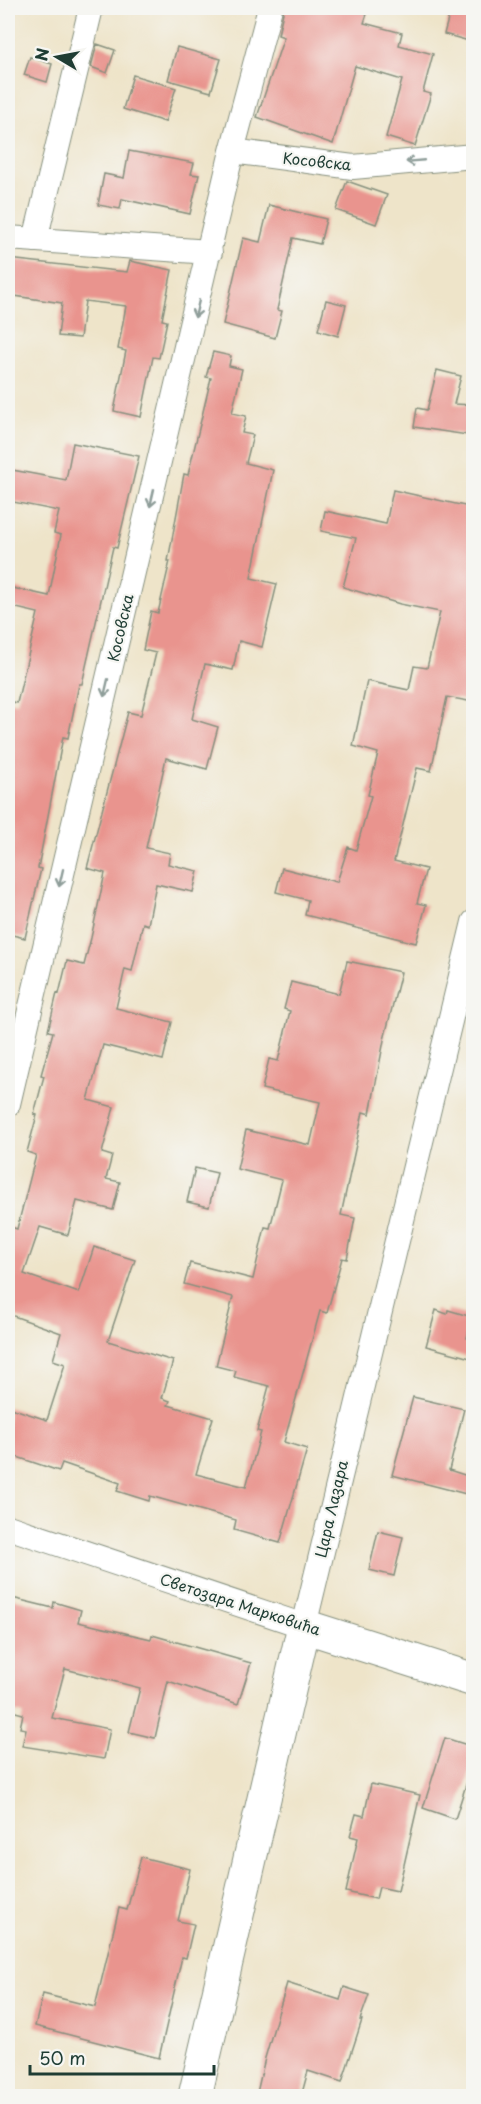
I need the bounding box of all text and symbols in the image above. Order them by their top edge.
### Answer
north arrow [27,27,87,87]
text: N [28,46,54,63]
street label: Косовска [282,145,353,176]
one-way arrow [406,156,426,167]
one-way arrow [190,299,202,318]
one-way arrow [145,488,157,507]
street label: Косовска [101,591,139,664]
one-way arrow [100,678,112,697]
one-way arrow [55,868,67,887]
street label: Цара Лазара [308,1457,353,1560]
street label: Светозара Марковића [157,1567,324,1641]
scale bar [30,2038,214,2076]
text: 50 m [39,2044,86,2071]

